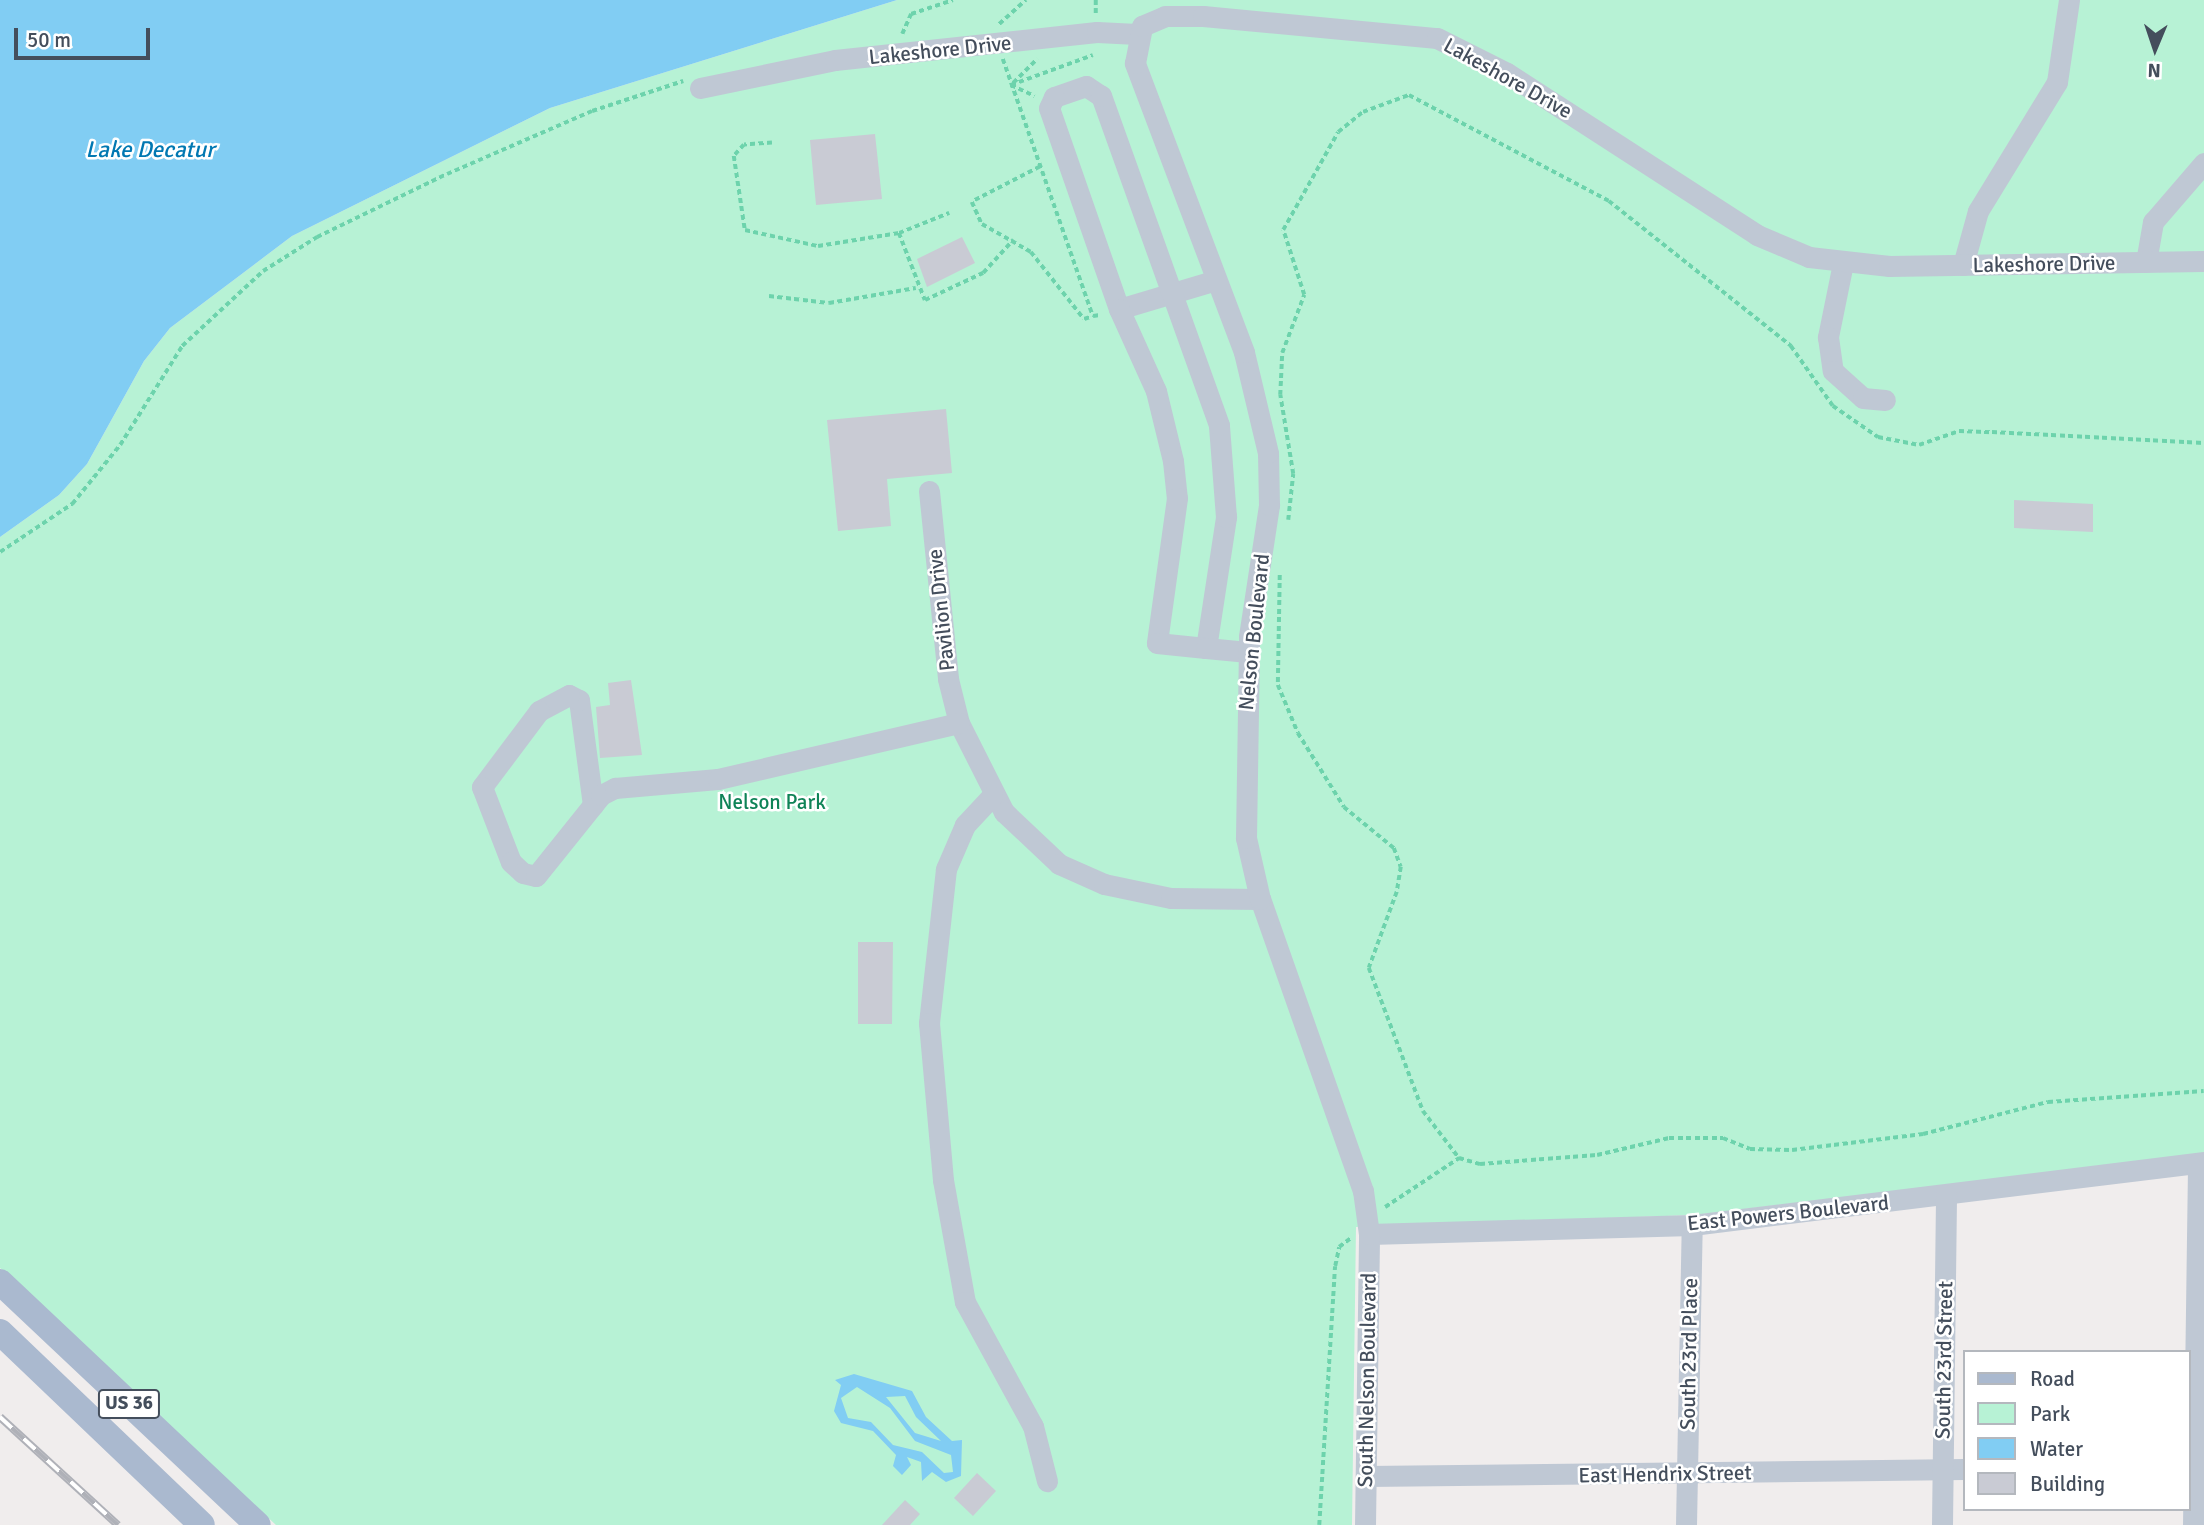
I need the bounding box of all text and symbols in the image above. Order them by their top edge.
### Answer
scale bar [18,14,154,58]
north arrow [2120,14,2190,84]
text: 50 m [27,27,71,53]
street label: Lakeshore Drive [868,30,1012,70]
street label: Lakeshore Drive [1439,32,1577,124]
text: N [2147,58,2161,82]
water label: Lake Decatur [86,136,214,164]
street label: Lakeshore Drive [1972,250,2116,278]
street label: Pavilion Drive [922,548,960,672]
street label: Nelson Boulevard [1233,552,1275,712]
park label: Nelson Park [718,789,826,815]
street label: East Powers Boulevard [1686,1190,1890,1236]
street label: South Nelson Boulevard [1353,1272,1381,1488]
street label: South 23rd Place [1675,1278,1703,1430]
street label: South 23rd Street [1930,1281,1958,1439]
legend [1962,1350,2190,1511]
text: Road [2030,1366,2075,1392]
road number: US 36 [97,1388,160,1420]
text: Park [2030,1401,2070,1427]
text: Water [2030,1436,2083,1462]
street label: East Hendrix Street [1578,1460,1752,1488]
text: Building [2030,1471,2105,1497]

